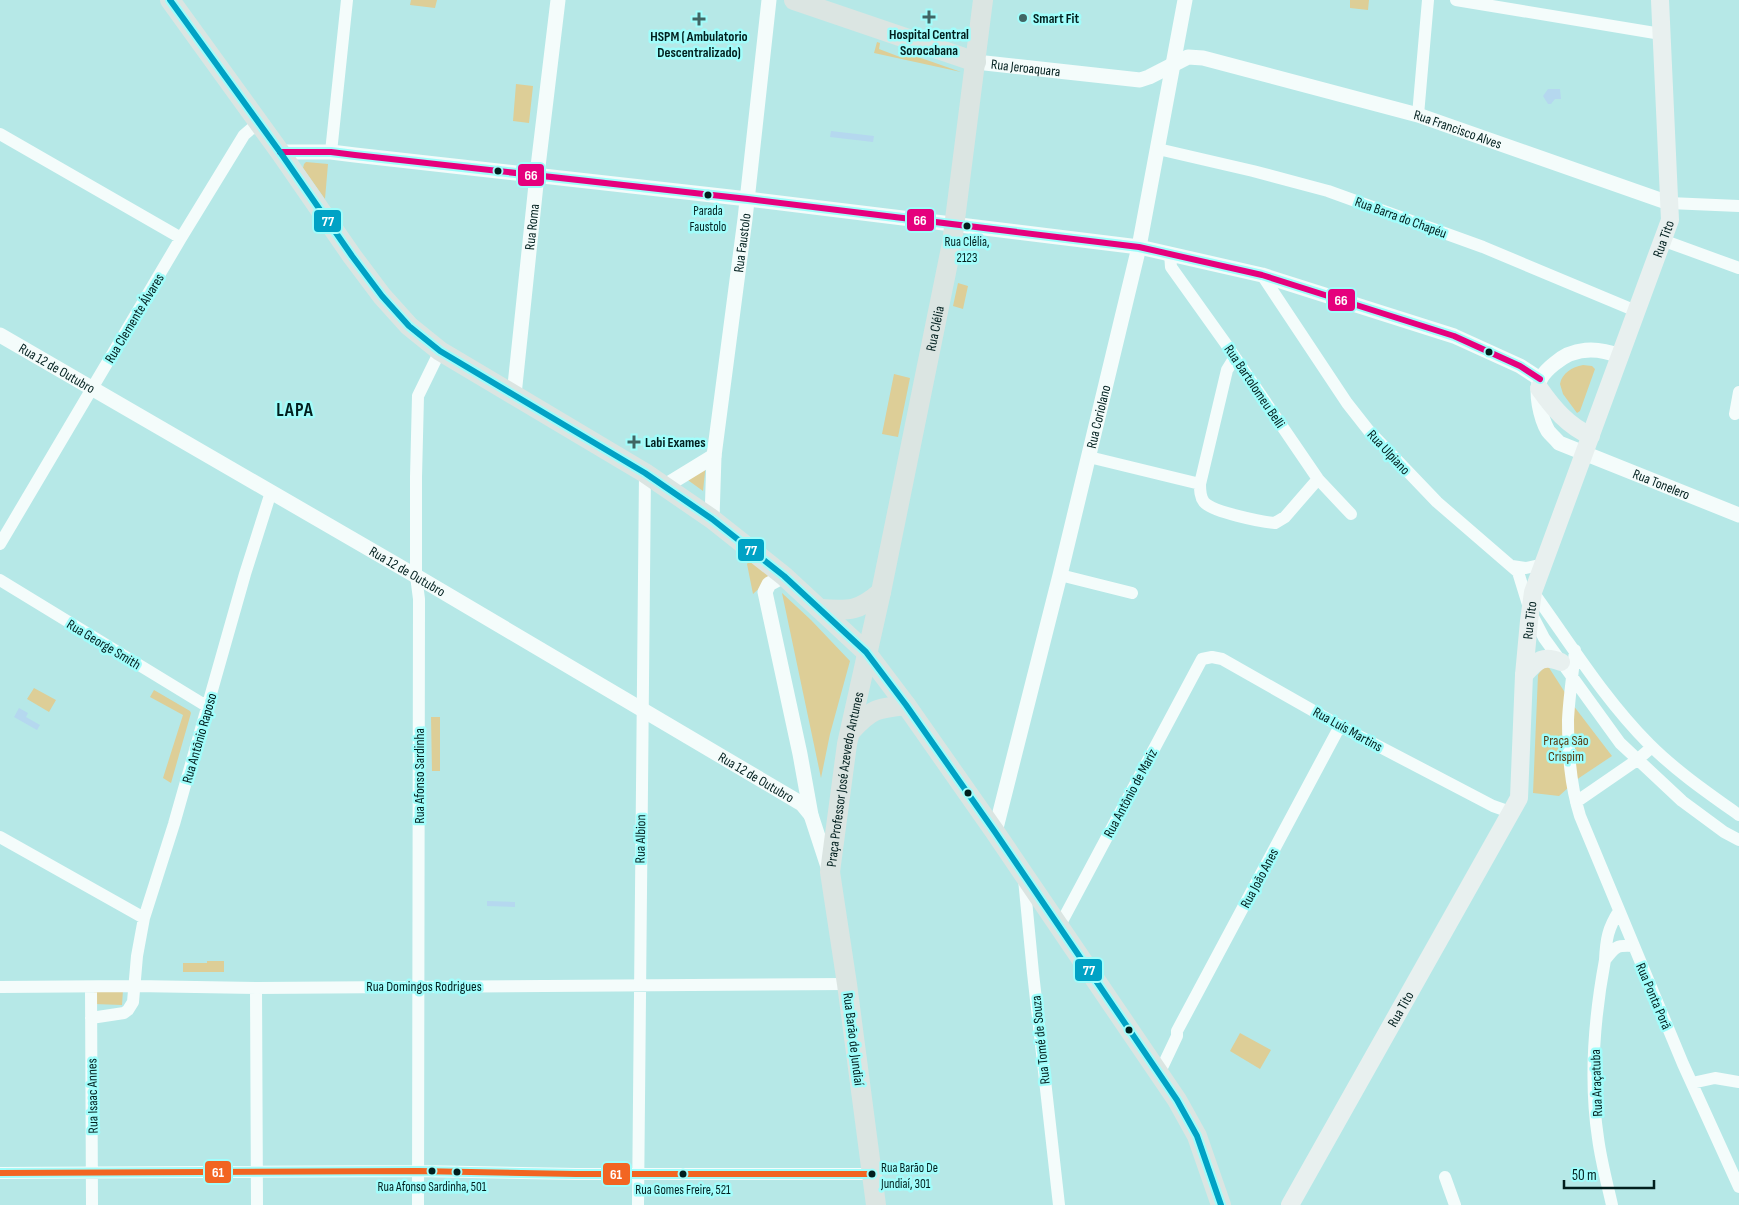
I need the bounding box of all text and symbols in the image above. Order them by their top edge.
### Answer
marker: Hospital Central Sorocabana [922,10,936,24]
place label: Smart Fit [1033,10,1079,27]
marker: HSPM ( Ambulatorio Descentralizado) [692,12,706,26]
marker: Smart Fit [1017,12,1029,24]
place label: Hospital Central Sorocabana [889,26,969,59]
place label: HSPM ( Ambulatorio Descentralizado) [650,28,748,61]
street label: Rua Jeroaquara [990,56,1061,80]
street label: Rua Francisco Alves [1412,106,1504,153]
line badge: 66 [517,163,545,187]
unlabelled marker [493,166,503,176]
text: 66 [524,167,538,184]
marker: Parada Faustolo [703,190,713,200]
street label: Rua Barra do Chapéu [1353,193,1449,242]
street label: Rua Roma [521,203,543,251]
place label: Parada Faustolo [690,203,726,235]
line badge: 66 [906,208,935,232]
line badge: 77 [313,209,342,233]
street label: Rua Faustolo [730,212,755,274]
text: 66 [913,212,927,229]
text: 77 [322,213,335,230]
street label: Rua Tito [1649,218,1678,260]
marker: Rua Clélia, 2123 [962,221,972,231]
place label: Rua Clélia, 2123 [944,234,990,266]
street label: Rua Clemente Álvares [101,270,168,366]
line badge: 66 [1327,288,1356,312]
text: 66 [1334,292,1348,309]
street label: Rua Clélia [922,304,948,353]
street label: Rua 12 de Outubro [16,340,98,397]
street label: Rua Bartolomeu Belli [1220,341,1289,431]
unlabelled marker [1484,347,1494,357]
street label: Rua Coriolano [1083,383,1115,450]
district label: LAPA [276,399,314,422]
street label: Rua Ulpiano [1364,426,1414,478]
place label: Labi Exames [645,434,706,451]
marker: Labi Exames [627,435,641,449]
street label: Rua Tonelero [1630,465,1692,504]
line badge: 77 [737,538,765,562]
text: 77 [745,542,758,559]
street label: Rua 12 de Outubro [366,543,448,601]
street label: Rua Tito [1519,600,1541,640]
street label: Rua George Smith [64,616,144,673]
street label: Praça Professor José Azevedo Antunes [823,690,867,868]
street label: Rua Antônio Raposo [178,691,221,785]
street label: Rua Luís Martins [1310,703,1385,755]
street label: Rua Afonso Sardinha [411,728,428,824]
park label: Praça São Crispim [1543,732,1589,765]
street label: Rua Antônio de Mariz [1100,746,1161,840]
street label: Rua 12 de Outubro [715,748,797,806]
unlabelled marker [963,788,973,798]
street label: Rua Albion [632,814,649,864]
street label: Rua João Anes [1237,846,1282,911]
line badge: 77 [1074,958,1103,982]
street label: Rua Ponta Porã [1632,960,1675,1032]
text: 77 [1083,962,1096,979]
street label: Rua Domingos Rodrigues [366,978,482,995]
street label: Rua Tito [1384,988,1418,1030]
street label: Rua Barão de Jundiaí [839,992,868,1087]
street label: Rua Tomé de Souza [1027,995,1054,1085]
unlabelled marker [1124,1025,1134,1035]
street label: Rua Araçatuba [1587,1049,1606,1117]
street label: Rua Isaac Annes [83,1058,102,1134]
scale bar [1564,1158,1654,1190]
line badge: 61 [204,1160,232,1184]
place label: Rua Barão De Jundiaí, 301 [880,1160,938,1192]
line badge: 61 [602,1162,631,1186]
text: 61 [212,1164,225,1181]
marker: Rua Afonso Sardinha, 501 [427,1166,437,1176]
text: 61 [610,1166,623,1183]
text: 50 m [1572,1166,1597,1185]
unlabelled marker [452,1167,462,1177]
marker: Rua Gomes Freire, 521 [678,1169,688,1179]
marker: Rua Barão De Jundiaí, 301 [867,1169,877,1179]
place label: Rua Afonso Sardinha, 501 [378,1179,487,1195]
place label: Rua Gomes Freire, 521 [635,1182,731,1198]

